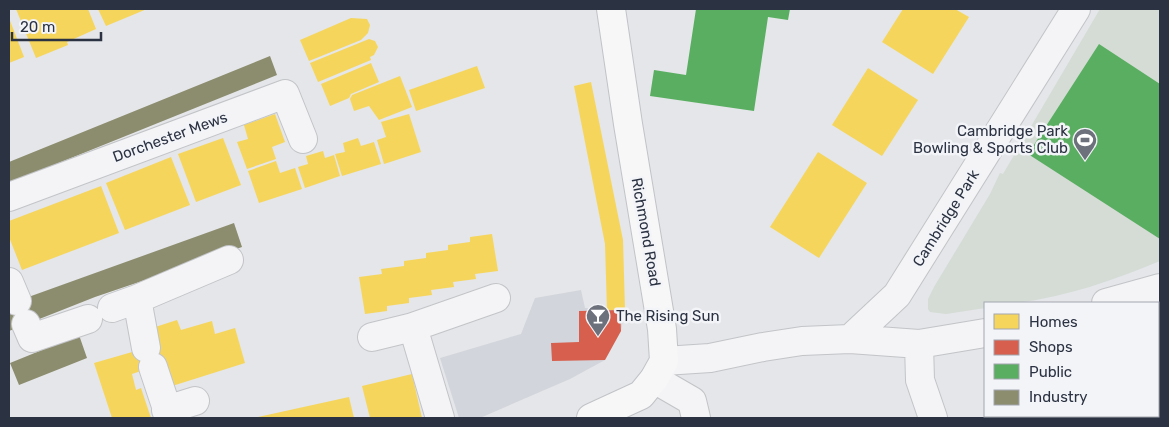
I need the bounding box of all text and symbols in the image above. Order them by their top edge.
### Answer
scale bar [12,10,101,42]
text: 20 m [20,18,55,36]
street label: Dorchester Mews [110,108,230,166]
place label: Cambridge Park Bowling & Sports Club [913,122,1068,157]
sports icon: Cambridge Park Bowling & Sports Club [1072,127,1098,161]
street label: Cambridge Park [909,166,983,270]
street label: Richmond Road [628,176,664,288]
legend [984,302,1159,417]
bar icon: The Rising Sun [585,303,611,337]
place label: The Rising Sun [616,307,720,325]
text: Homes [1029,313,1078,331]
text: Shops [1029,338,1073,356]
text: Public [1029,363,1072,381]
text: Industry [1029,388,1088,406]

